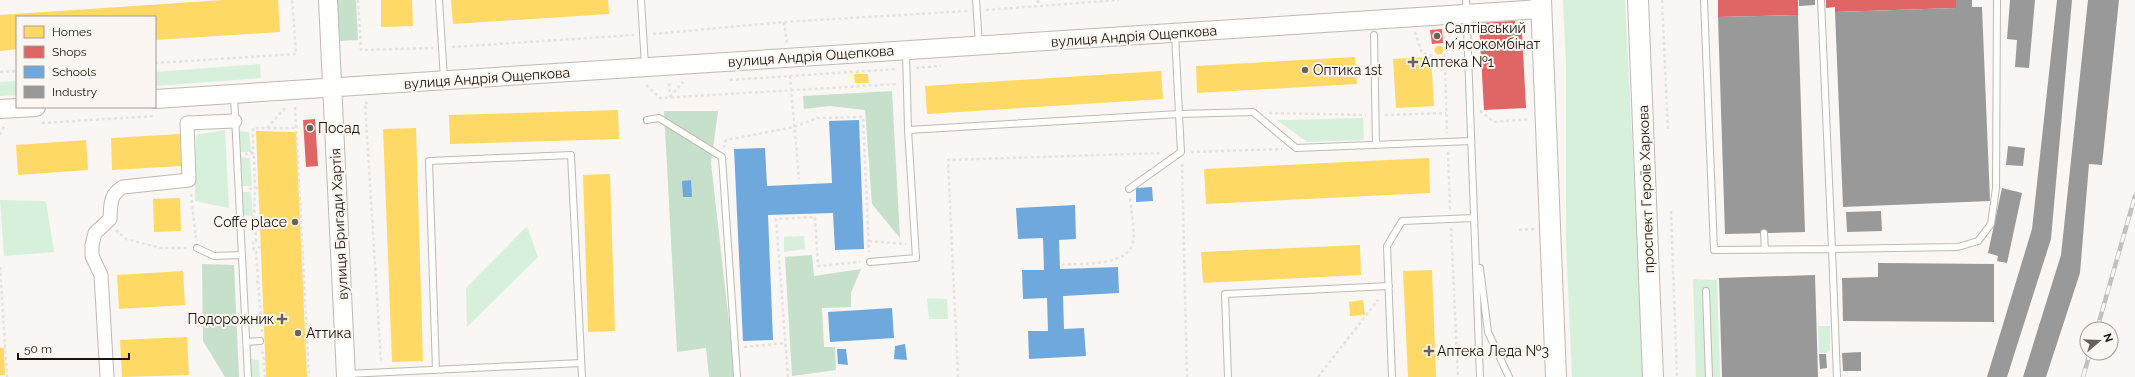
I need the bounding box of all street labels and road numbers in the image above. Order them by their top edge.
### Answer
street label: вулиця Андрія Ощепкова [1050,22,1218,50]
street label: вулиця Андрія Ощепкова [727,42,895,70]
street label: вулиця Андрія Ощепкова [403,64,571,92]
street label: проспект Героїв Харкова [1635,105,1657,273]
street label: вулиця Бригади Хартія [327,148,351,300]

